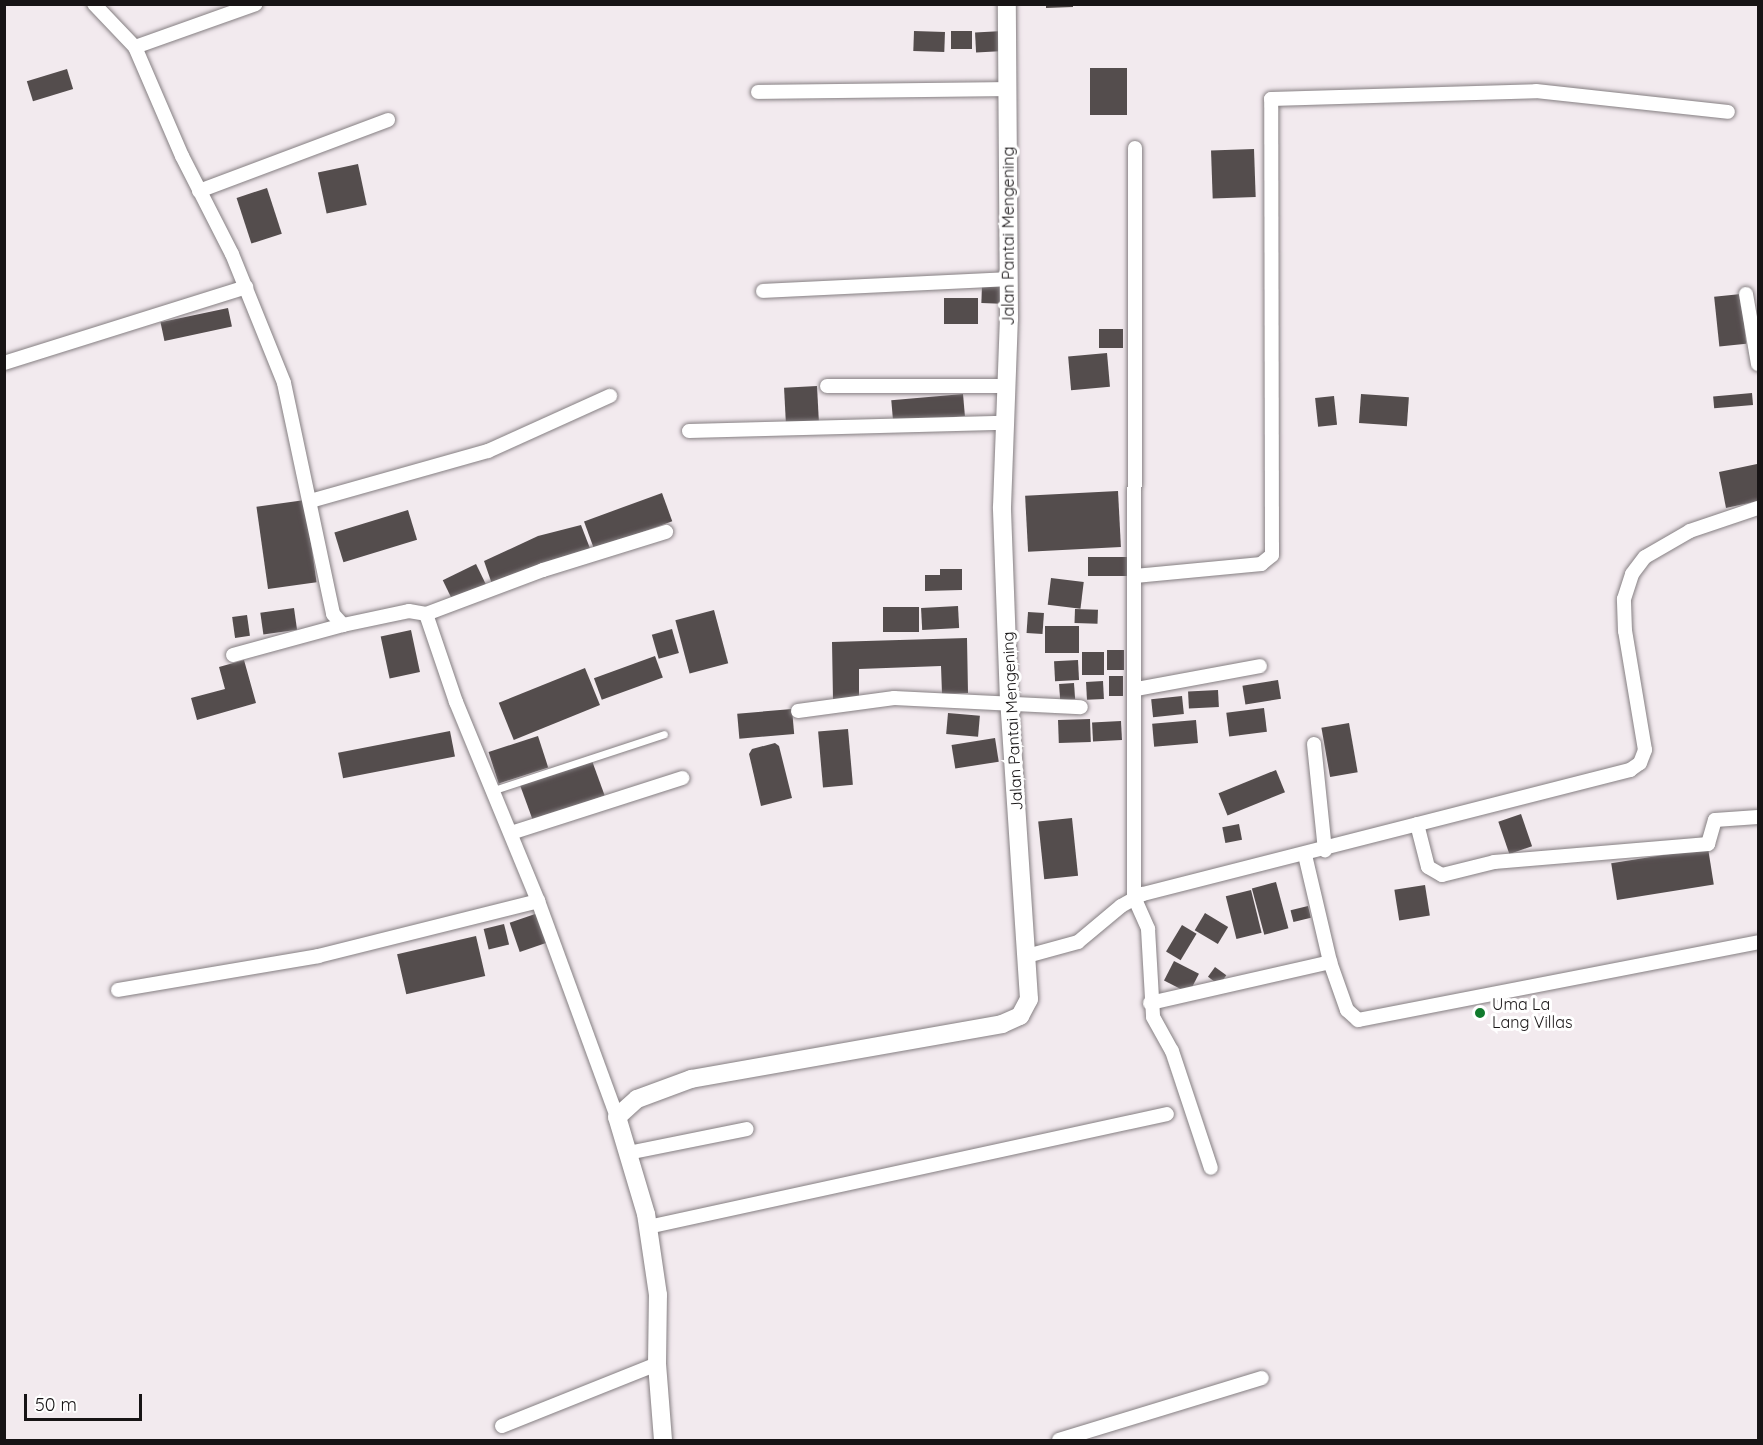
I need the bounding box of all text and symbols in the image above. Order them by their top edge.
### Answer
street label: Jalan Pantai Mengening [998,146,1018,326]
street label: Jalan Pantai Mengening [998,631,1026,811]
place label: Uma La Lang Villas [1492,994,1572,1032]
marker: Uma La Lang Villas [1473,1006,1487,1020]
scale bar [27,1382,146,1420]
text: 50 m [35,1393,77,1416]

